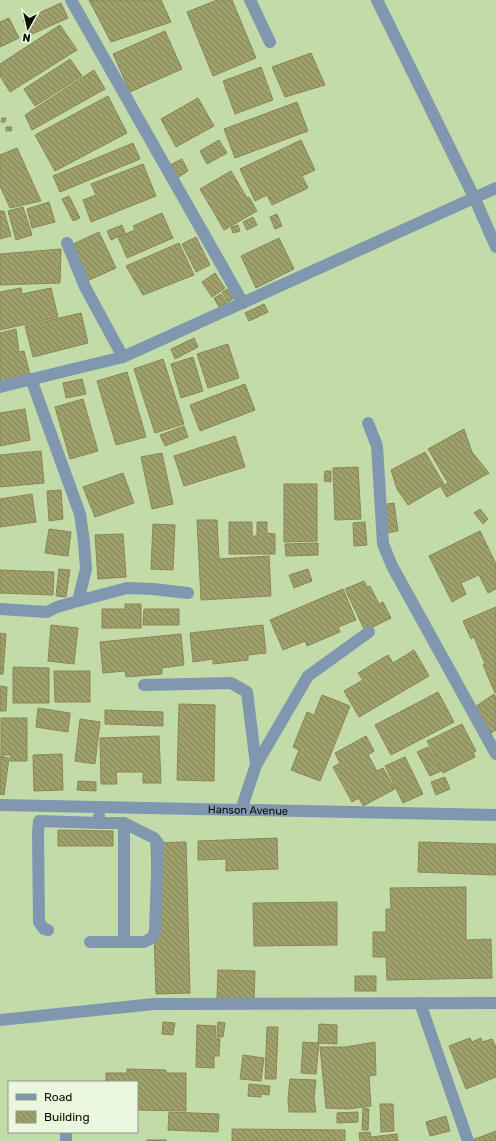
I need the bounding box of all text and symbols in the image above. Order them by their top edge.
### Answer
north arrow [8,8,48,48]
text: N [22,30,32,44]
street label: Hanson Avenue [208,803,288,817]
legend [8,1081,138,1133]
text: Road [44,1090,72,1104]
text: Building [44,1110,90,1124]

